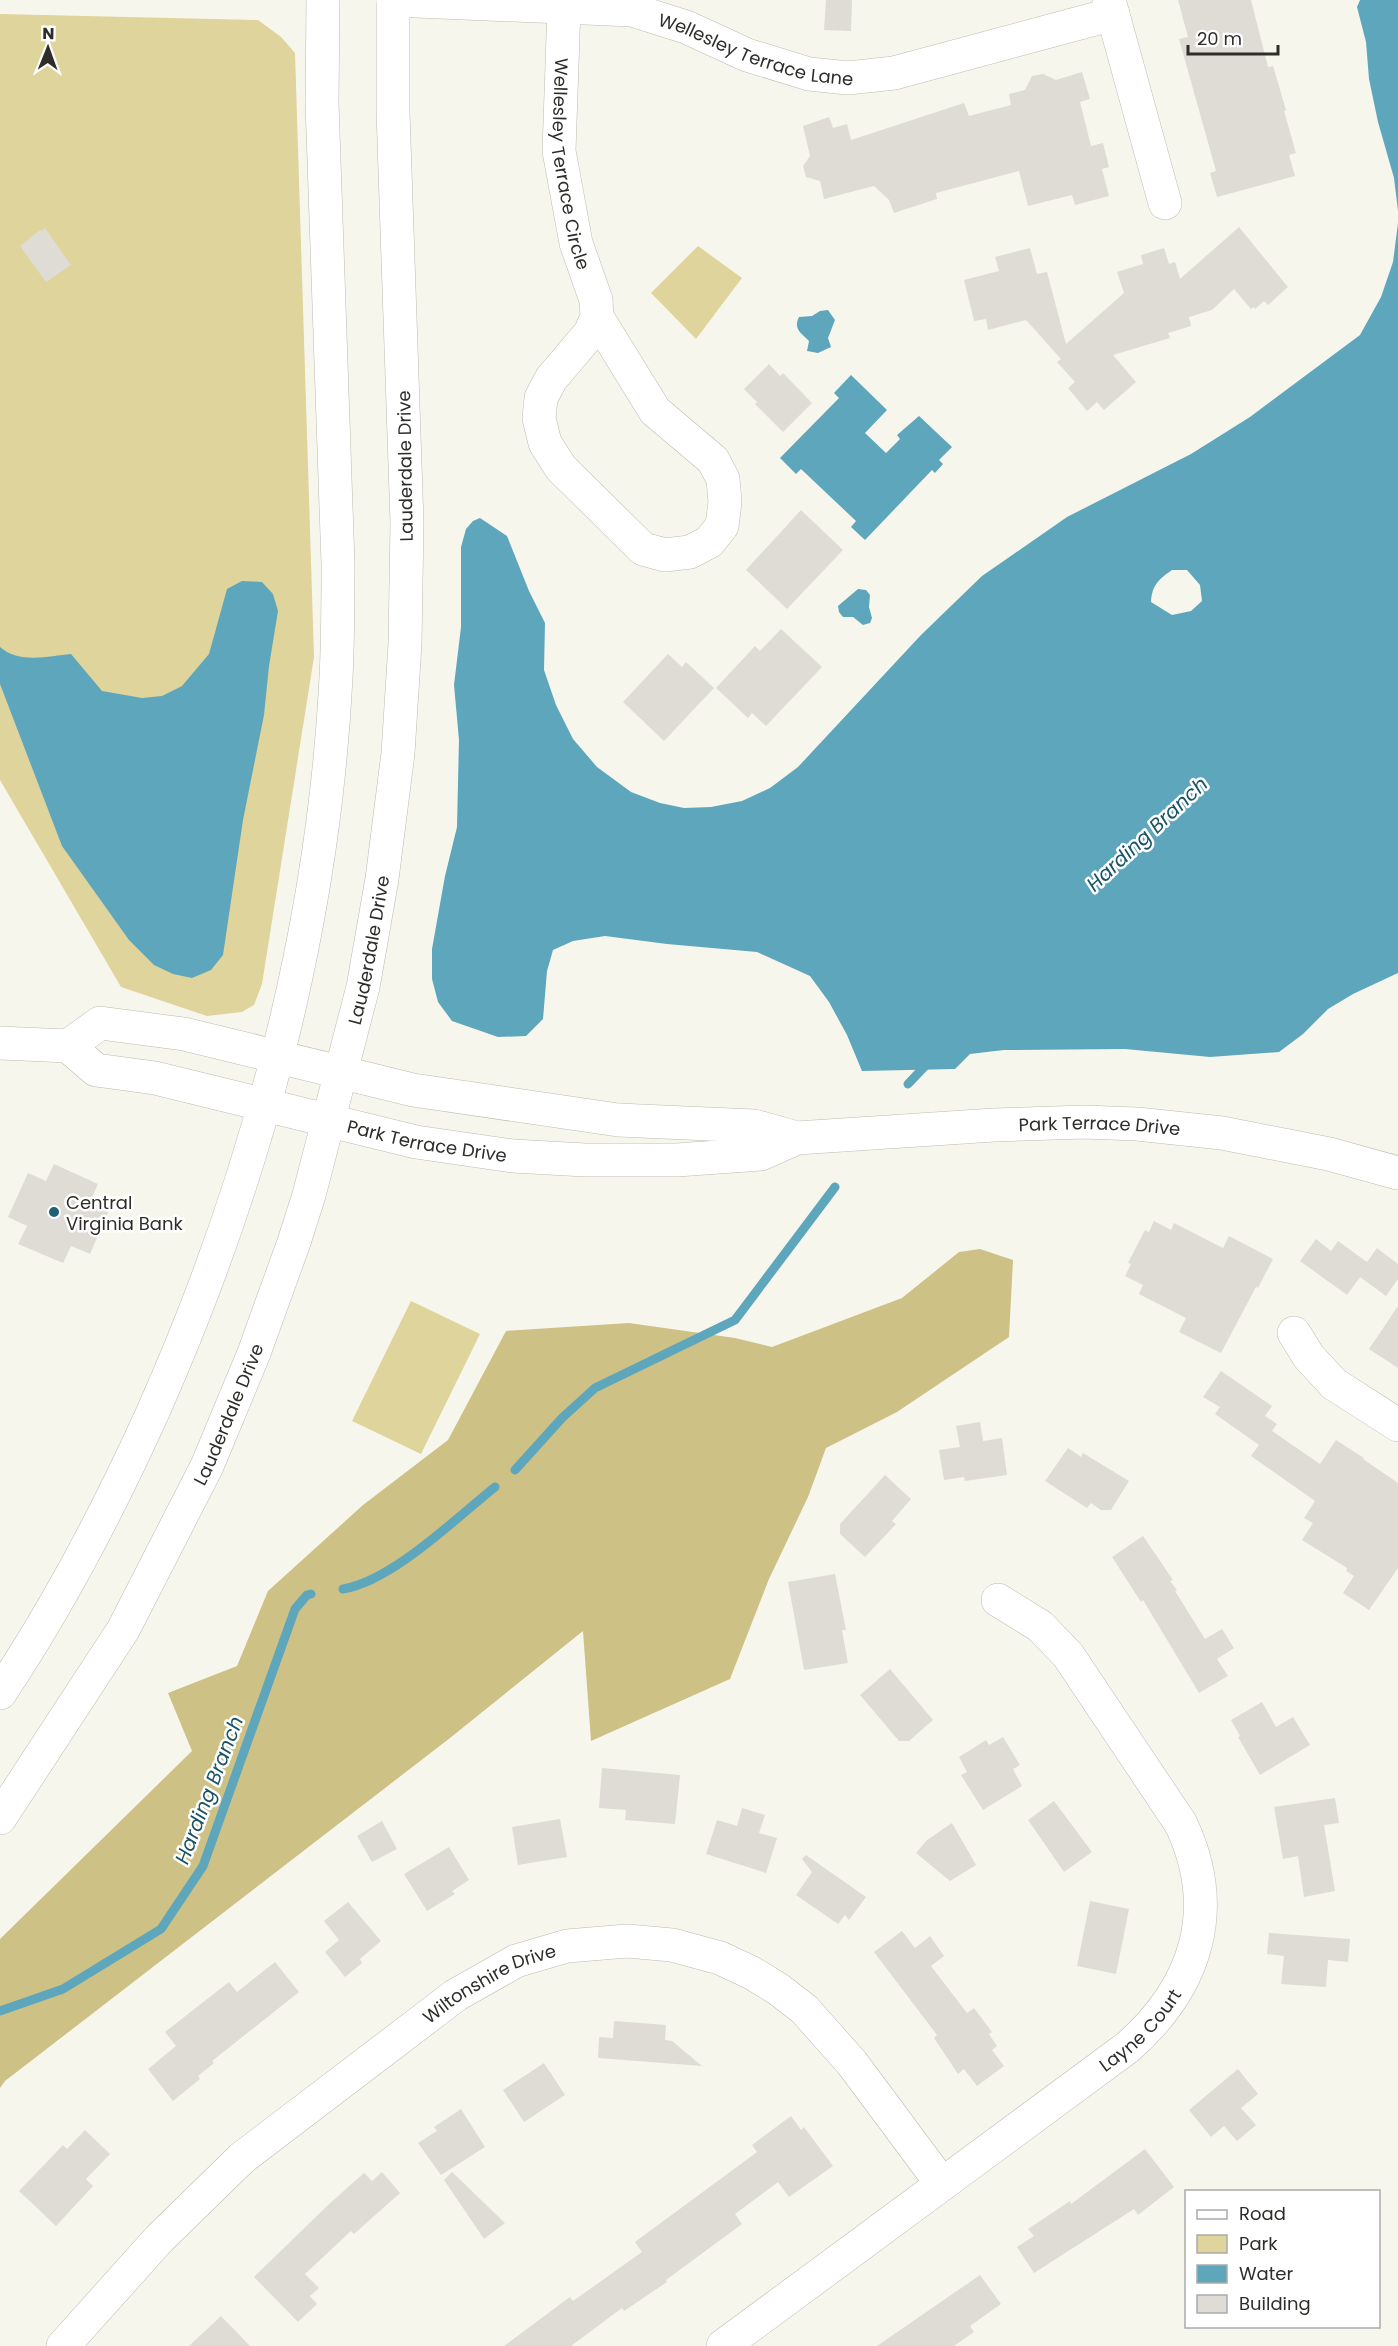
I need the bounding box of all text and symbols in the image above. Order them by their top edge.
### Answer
street label: Wellesley Terrace Lane [655,7,855,91]
north arrow [18,18,78,78]
scale bar [1188,18,1278,56]
text: N [42,22,54,45]
text: 20 m [1197,26,1242,51]
street label: Wellesley Terrace Circle [546,58,597,273]
street label: Lauderdale Drive [391,390,419,542]
water label: Harding Branch [1080,770,1214,898]
street label: Lauderdale Drive [341,873,395,1027]
street label: Park Terrace Drive [1018,1109,1182,1141]
street label: Park Terrace Drive [345,1113,509,1167]
place label: Central Virginia Bank [66,1190,184,1236]
marker: Central Virginia Bank [47,1205,61,1219]
street label: Lauderdale Drive [187,1340,269,1489]
water label: Harding Branch [168,1712,250,1868]
street label: Wiltonshire Drive [417,1937,559,2029]
street label: Layne Court [1094,1984,1187,2077]
legend [1185,2190,1380,2328]
text: Road [1239,2201,1286,2226]
text: Park [1239,2231,1278,2256]
text: Water [1239,2261,1293,2286]
text: Building [1239,2291,1311,2316]

